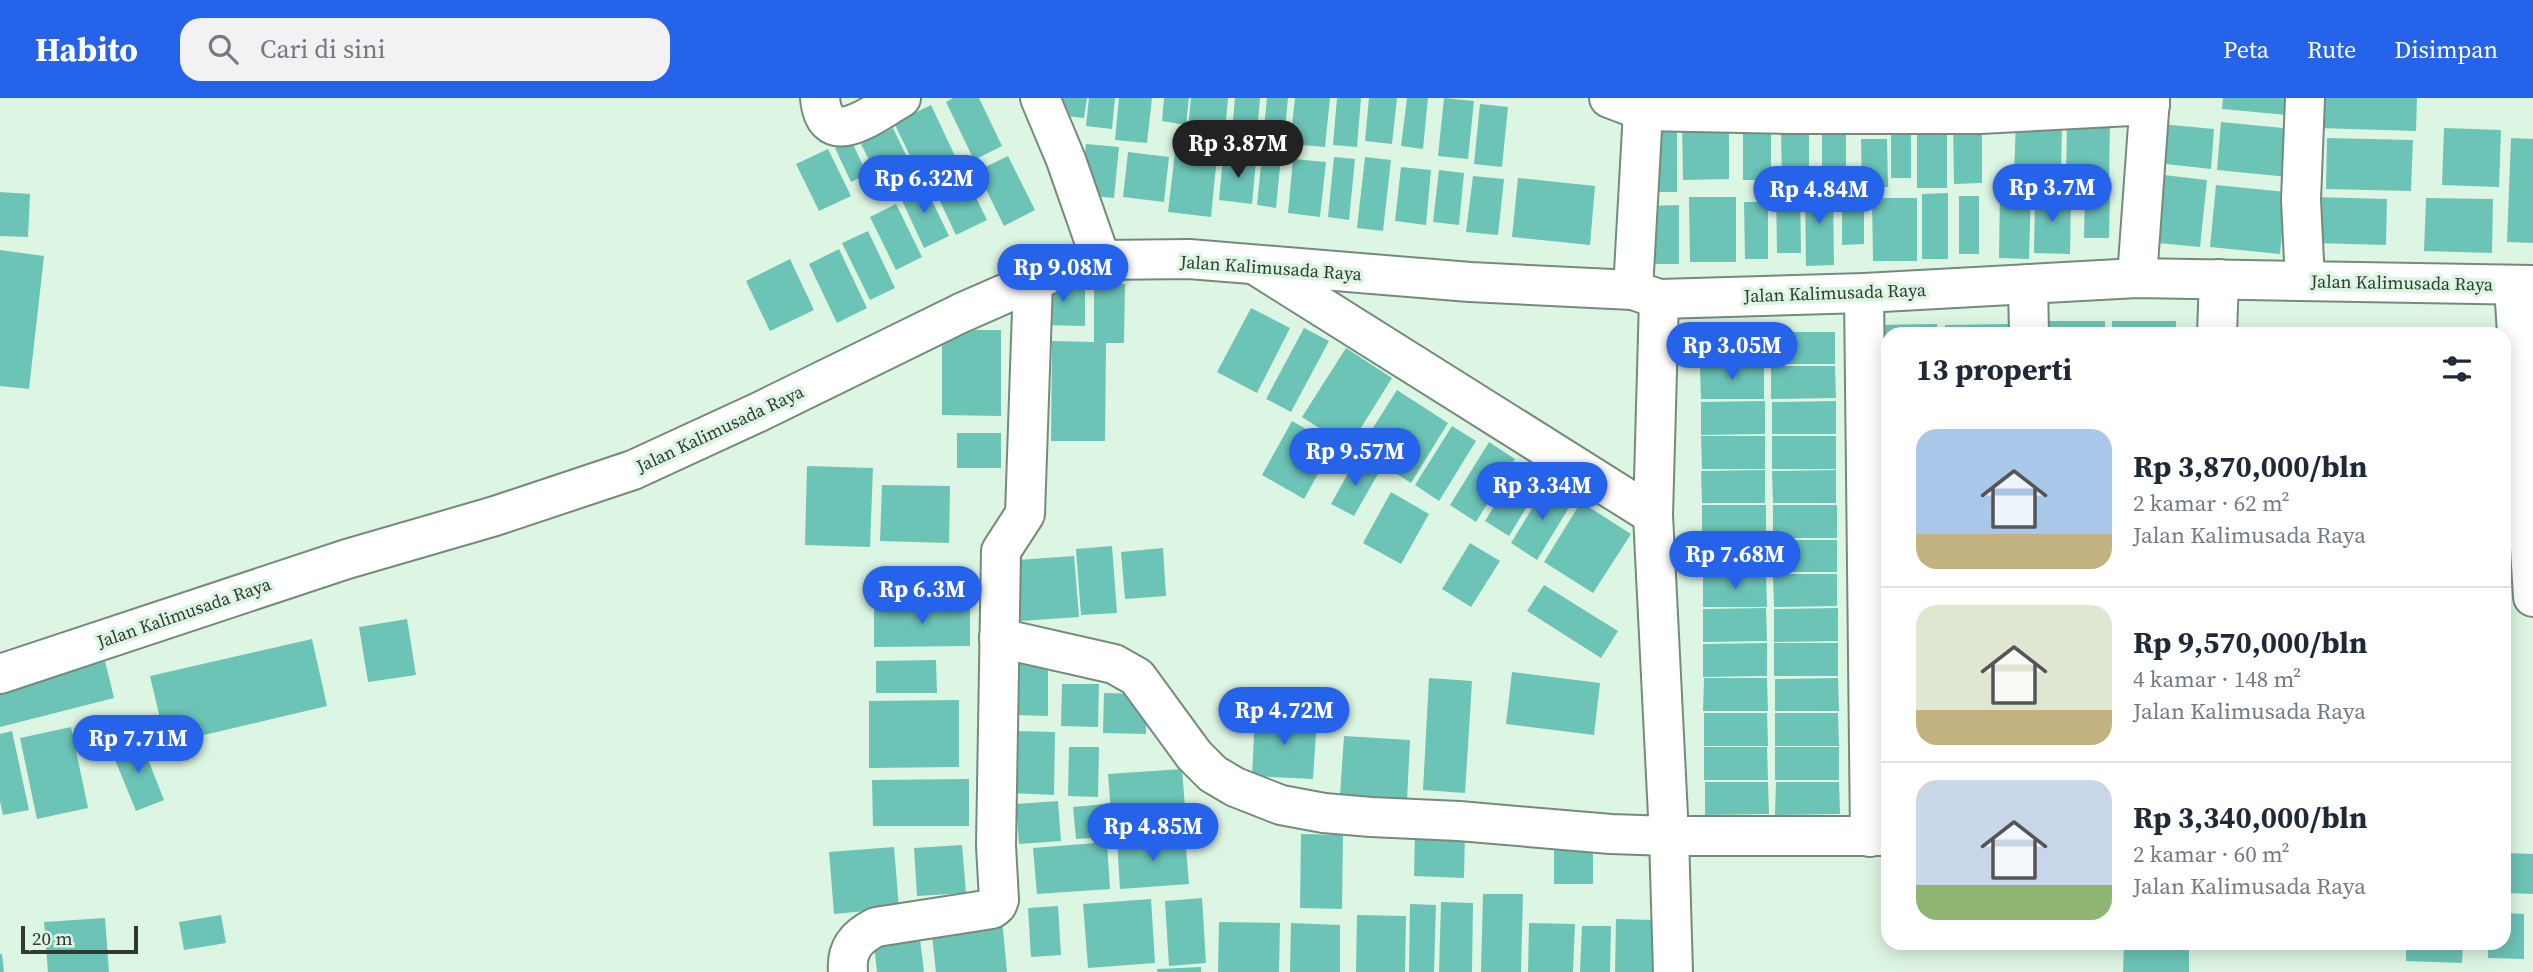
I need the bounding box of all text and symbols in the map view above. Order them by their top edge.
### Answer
search box [180,18,670,81]
text: Habito [35,27,138,72]
icon: search [204,30,242,68]
text: Cari di sini [260,31,385,67]
text: Peta [2223,33,2269,66]
text: Rute [2307,33,2356,66]
text: Disimpan [2394,33,2498,66]
pin: Rp 3.87M [1166,120,1310,180]
text: Rp 3.87M [1188,127,1288,159]
pin: Rp 6.32M [852,156,996,215]
text: Rp 6.32M [874,162,974,194]
pin: Rp 3.7M [1987,164,2117,224]
pin: Rp 4.84M [1747,166,1891,226]
text: Rp 3.7M [2009,171,2095,203]
text: Rp 4.84M [1769,173,1869,205]
pin: Rp 9.08M [991,244,1135,304]
street label: Jalan Kalimusada Raya [1178,249,1364,286]
text: Rp 9.08M [1013,251,1113,283]
street label: Jalan Kalimusada Raya [2310,268,2494,297]
street label: Jalan Kalimusada Raya [1742,277,1927,308]
pin: Rp 3.05M [1660,322,1804,382]
text: Rp 3.05M [1682,329,1782,361]
text: 13 properti [1916,349,2072,390]
icon: filters [2438,350,2476,388]
street label: Jalan Kalimusada Raya [631,378,808,479]
pin: Rp 9.57M [1283,428,1427,488]
text: Rp 9.57M [1305,435,1405,467]
text: Rp 3,870,000/bln [2133,446,2368,487]
icon: home [1972,457,2056,541]
pin: Rp 3.34M [1470,462,1614,522]
text: Rp 3.34M [1492,469,1592,501]
text: 2 kamar · 62 m² [2133,487,2290,519]
text: Jalan Kalimusada Raya [2133,519,2366,551]
pin: Rp 7.68M [1663,532,1807,591]
text: Rp 7.68M [1685,538,1785,570]
pin: Rp 6.3M [857,566,987,626]
street label: Jalan Kalimusada Raya [93,571,275,654]
text: Rp 6.3M [879,573,965,605]
text: Rp 9,570,000/bln [2133,622,2368,663]
icon: home [1972,633,2056,717]
text: 4 kamar · 148 m² [2133,663,2301,695]
pin: Rp 4.72M [1212,688,1356,747]
text: Rp 4.72M [1234,694,1334,726]
text: Jalan Kalimusada Raya [2133,695,2366,727]
pin: Rp 7.71M [66,716,210,775]
text: Rp 7.71M [88,722,188,754]
text: Rp 3,340,000/bln [2133,797,2368,838]
pin: Rp 4.85M [1081,804,1225,863]
icon: home [1972,808,2056,892]
text: Rp 4.85M [1103,810,1203,842]
text: 2 kamar · 60 m² [2133,838,2290,870]
text: Jalan Kalimusada Raya [2133,870,2366,902]
scale bar [21,923,138,955]
text: 20 m [32,925,73,951]

